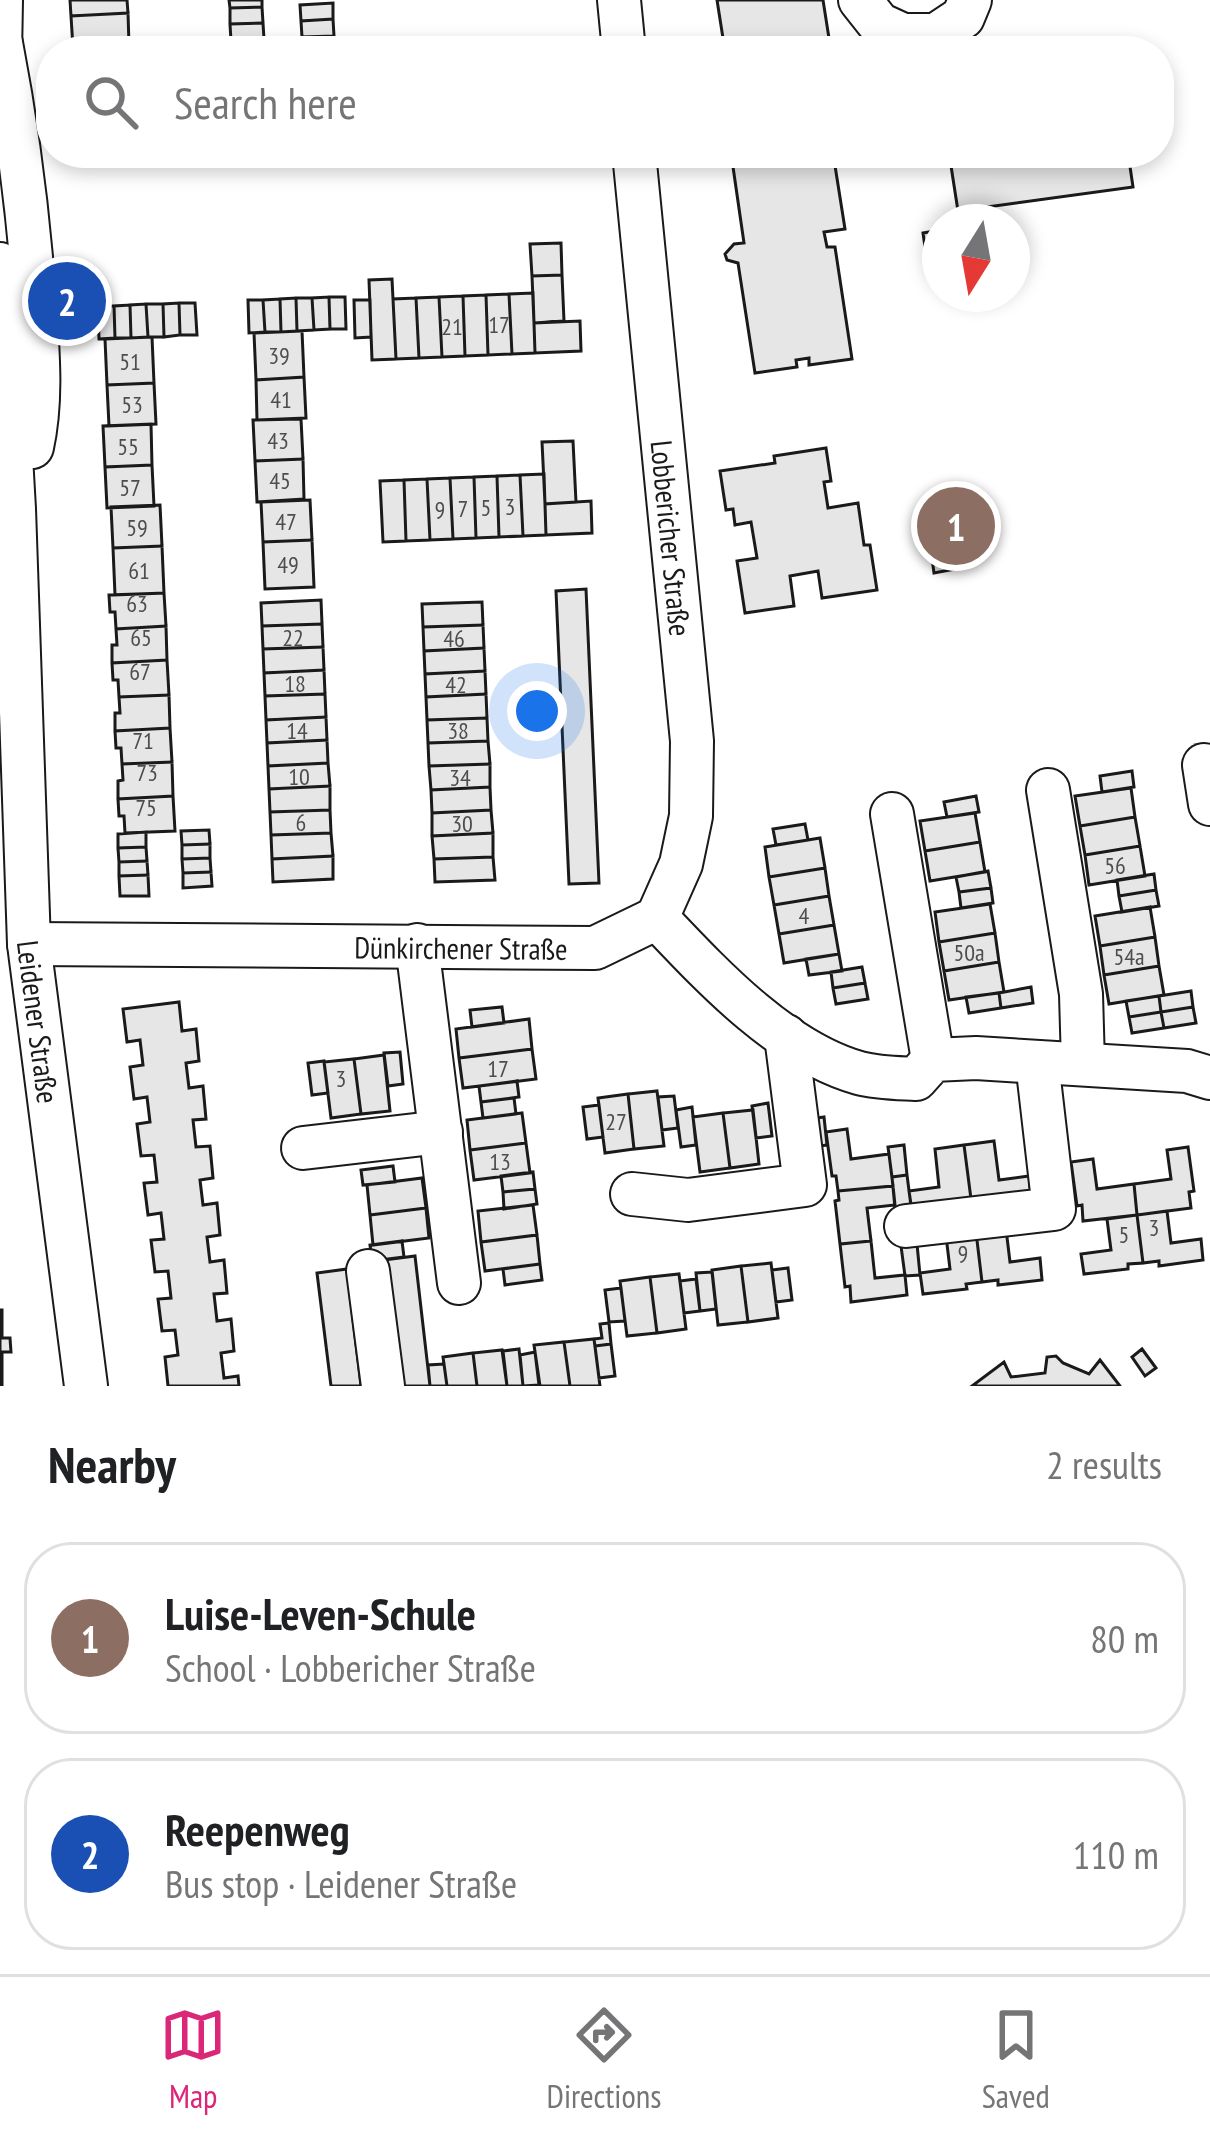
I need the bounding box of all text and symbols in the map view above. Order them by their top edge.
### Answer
search box [36,36,1174,168]
icon: search [78,69,144,135]
text: Search here [174,73,357,131]
north arrow [922,204,1030,312]
pin: 2 [28,256,106,346]
house number: 17 [488,309,510,340]
house number: 21 [441,311,463,342]
house number: 39 [268,340,290,371]
house number: 51 [119,346,141,377]
house number: 41 [270,384,292,415]
house number: 53 [121,389,143,420]
house number: 43 [267,425,289,456]
house number: 55 [117,431,139,462]
street label: Lobbericher Straße [643,438,701,638]
house number: 45 [269,465,291,496]
house number: 57 [119,472,141,503]
pin: 1 [917,481,995,571]
house number: 3 [505,491,515,522]
house number: 5 [481,492,491,523]
house number: 7 [458,493,468,524]
house number: 9 [435,494,445,525]
house number: 47 [275,506,297,537]
house number: 59 [126,512,148,543]
house number: 49 [277,549,299,580]
house number: 61 [128,555,150,586]
house number: 63 [126,588,148,619]
house number: 65 [130,622,152,653]
house number: 22 [282,622,304,653]
house number: 46 [443,623,465,654]
house number: 67 [129,656,151,687]
house number: 18 [284,668,306,699]
house number: 42 [445,669,467,700]
your location [507,681,567,741]
house number: 14 [286,715,308,746]
house number: 38 [447,715,469,746]
house number: 71 [132,725,154,756]
house number: 73 [136,757,158,788]
house number: 10 [288,761,310,792]
house number: 34 [449,762,471,793]
house number: 75 [135,792,157,823]
house number: 6 [296,807,306,838]
house number: 30 [451,808,473,839]
house number: 56 [1104,850,1126,881]
house number: 4 [799,900,810,931]
street label: Dünkirchener Straße [354,927,568,967]
house number: 50a [953,937,985,968]
street label: Leidener Straße [9,938,69,1106]
house number: 54a [1113,941,1145,972]
house number: 17 [487,1053,509,1084]
house number: 3 [336,1063,346,1094]
house number: 27 [605,1106,627,1137]
house number: 13 [489,1146,511,1177]
house number: 3 [1149,1212,1159,1243]
house number: 5 [1119,1219,1129,1250]
house number: 9 [958,1238,968,1269]
text: Nearby [48,1431,176,1497]
text: 2 results [1046,1439,1162,1490]
text: Luise-Leven-Schule [165,1584,476,1642]
text: 1 [81,1613,99,1664]
text: 80 m [1090,1613,1159,1664]
text: School · Lobbericher Straße [165,1642,536,1693]
text: Reepenweg [165,1800,350,1858]
text: 2 [81,1829,99,1880]
text: 110 m [1073,1829,1159,1880]
text: Bus stop · Leidener Straße [165,1858,517,1909]
tab: Map [160,2002,226,2117]
tab: Directions [547,2002,661,2117]
tab: Saved [982,2002,1050,2117]

